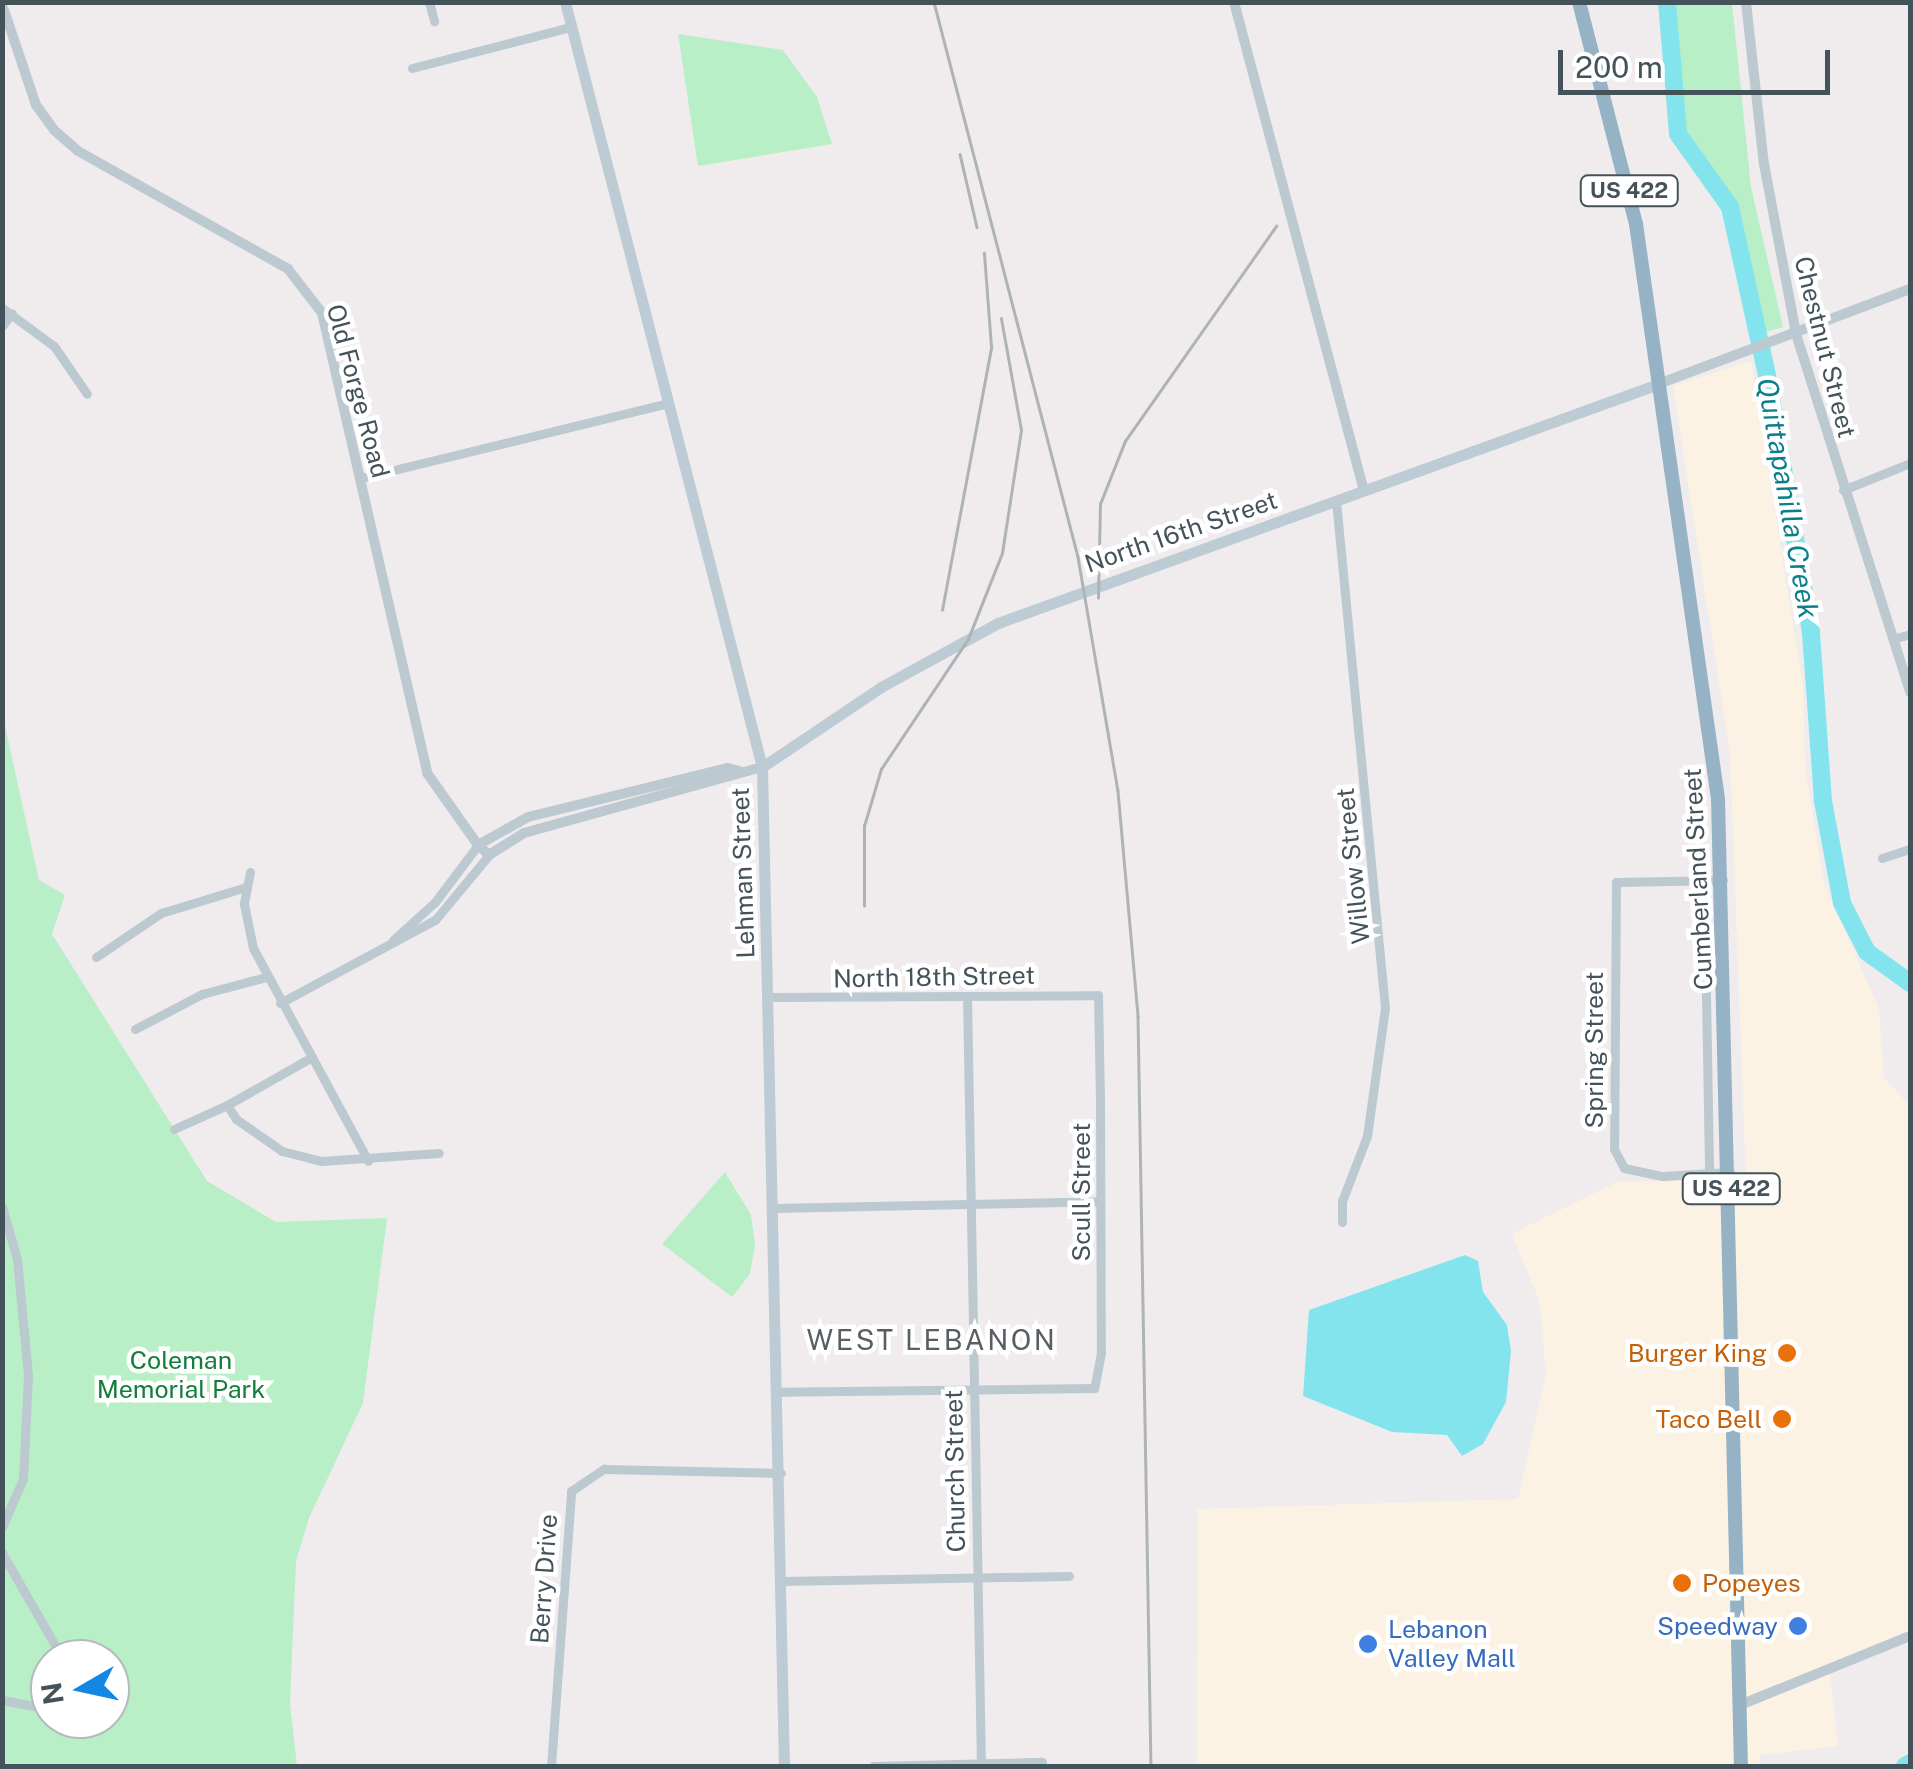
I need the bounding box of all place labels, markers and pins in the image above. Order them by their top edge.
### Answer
place label: Burger King [1628,1338,1767,1368]
marker: Burger King [1776,1342,1798,1364]
place label: Taco Bell [1655,1404,1762,1434]
marker: Taco Bell [1771,1408,1793,1430]
place label: Popeyes [1702,1568,1801,1598]
marker: Popeyes [1671,1572,1693,1594]
place label: Speedway [1657,1611,1778,1641]
place label: Lebanon Valley Mall [1388,1615,1516,1674]
marker: Speedway [1787,1615,1809,1637]
marker: Lebanon Valley Mall [1357,1633,1379,1655]

